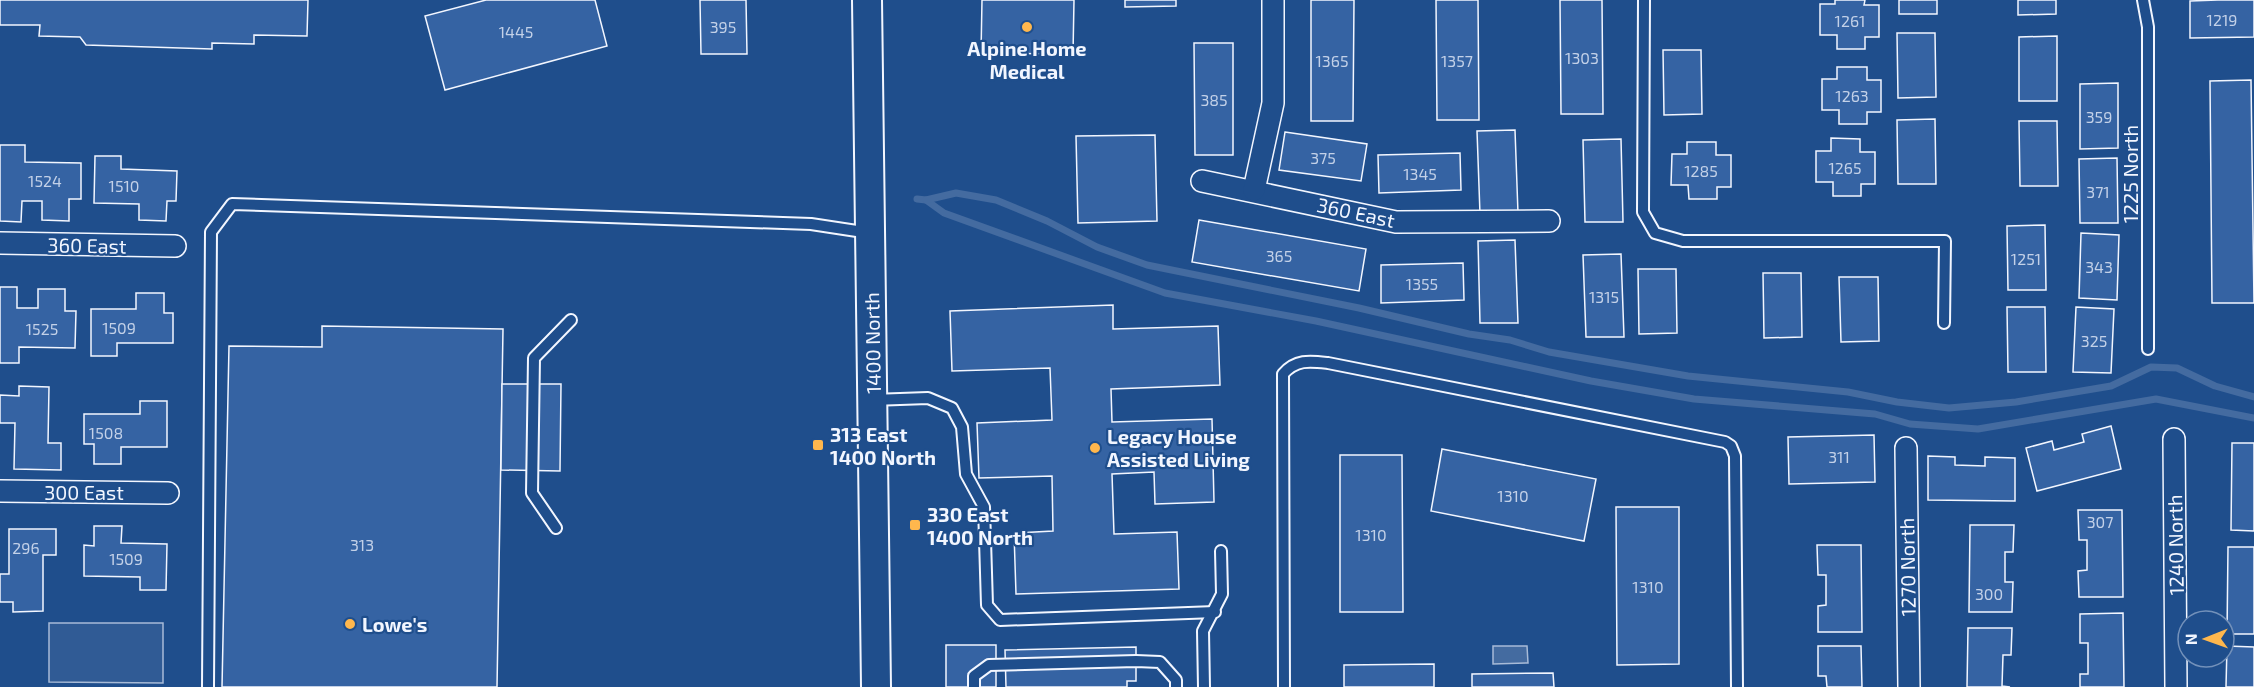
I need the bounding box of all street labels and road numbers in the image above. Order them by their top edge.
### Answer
street label: 1225 North [2118,125,2142,223]
street label: 360 East [1315,192,1398,232]
street label: 360 East [47,232,127,258]
street label: 1400 North [859,292,885,394]
street label: 300 East [44,480,124,504]
street label: 1240 North [2162,494,2188,596]
street label: 1270 North [1894,517,1920,617]

